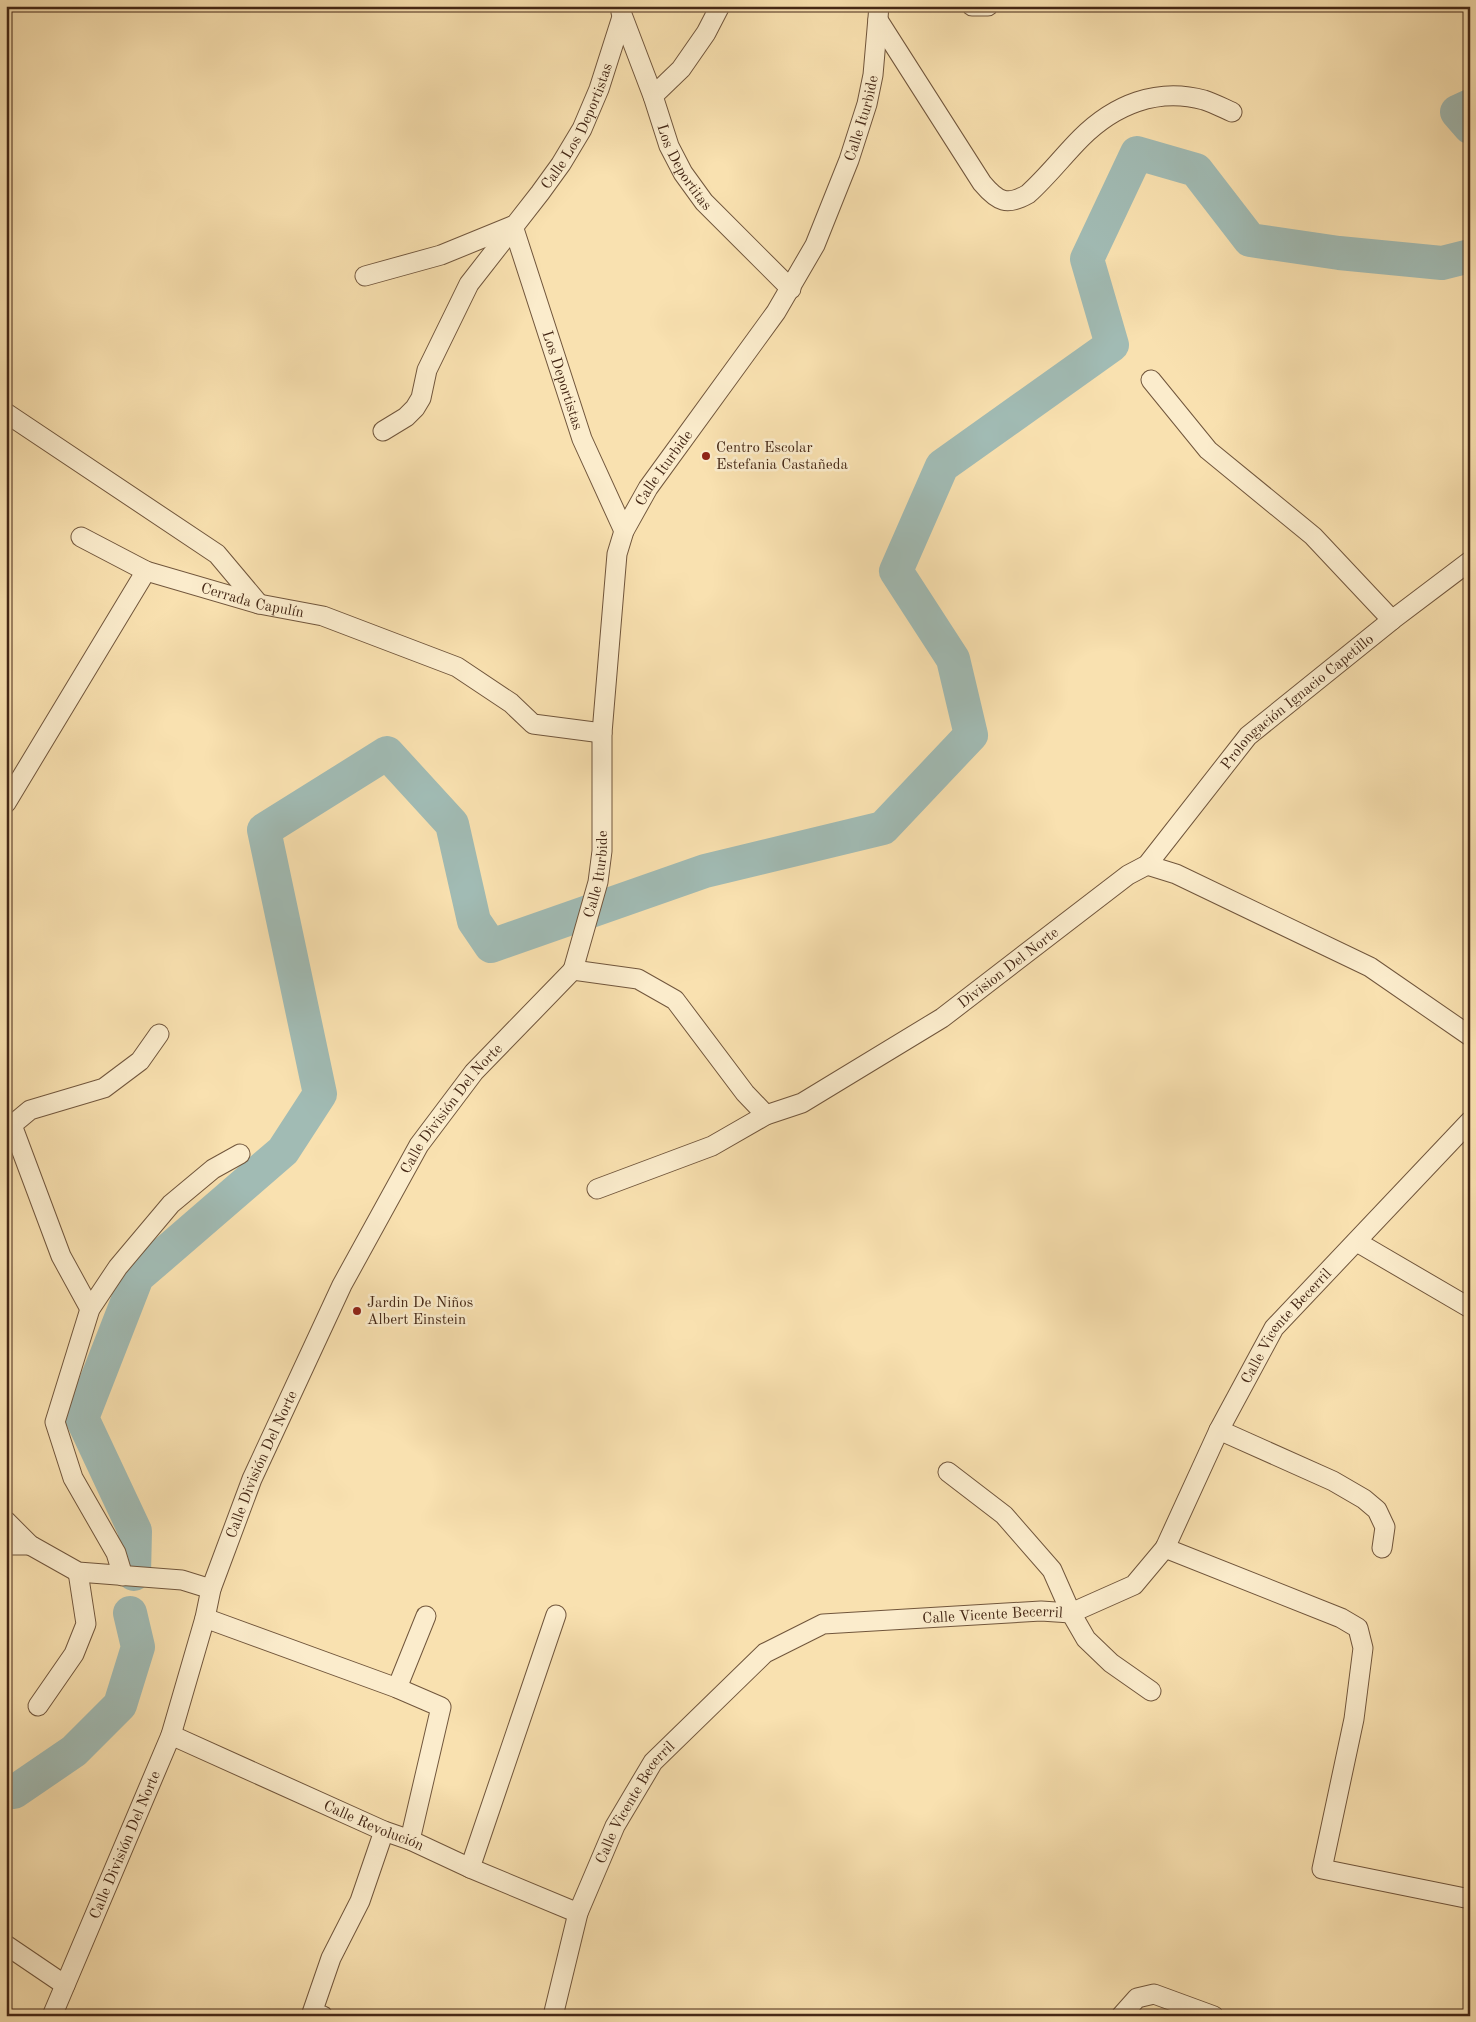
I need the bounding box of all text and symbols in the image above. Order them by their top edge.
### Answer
street label: Calle Los Deportistas [539,62,616,193]
street label: Calle Iturbide [843,74,882,163]
street label: Los Deportitas [653,122,714,214]
street label: Los Deportistas [538,329,585,432]
street label: Calle Iturbide [634,428,696,509]
place label: Centro Escolar Estefania Castañeda [716,441,849,473]
marker: Centro Escolar Estefania Castañeda [700,450,712,462]
street label: Cerrada Capulín [199,581,305,621]
street label: Prolongación Ignacio Capetillo [1219,632,1377,773]
street label: Calle Iturbide [582,830,611,920]
street label: Division Del Norte [956,925,1062,1012]
street label: Calle División Del Norte [399,1042,506,1177]
street label: Calle Vicente Becerril [1239,1267,1335,1387]
place label: Jardin De Niños Albert Einstein [367,1296,473,1328]
marker: Jardin De Niños Albert Einstein [351,1305,363,1317]
street label: Calle División Del Norte [225,1389,301,1541]
street label: Calle Vicente Becerril [922,1605,1063,1627]
street label: Calle Vicente Becerril [594,1739,678,1866]
street label: Calle División Del Norte [88,1769,164,1921]
street label: Calle Revolución [321,1799,426,1854]

